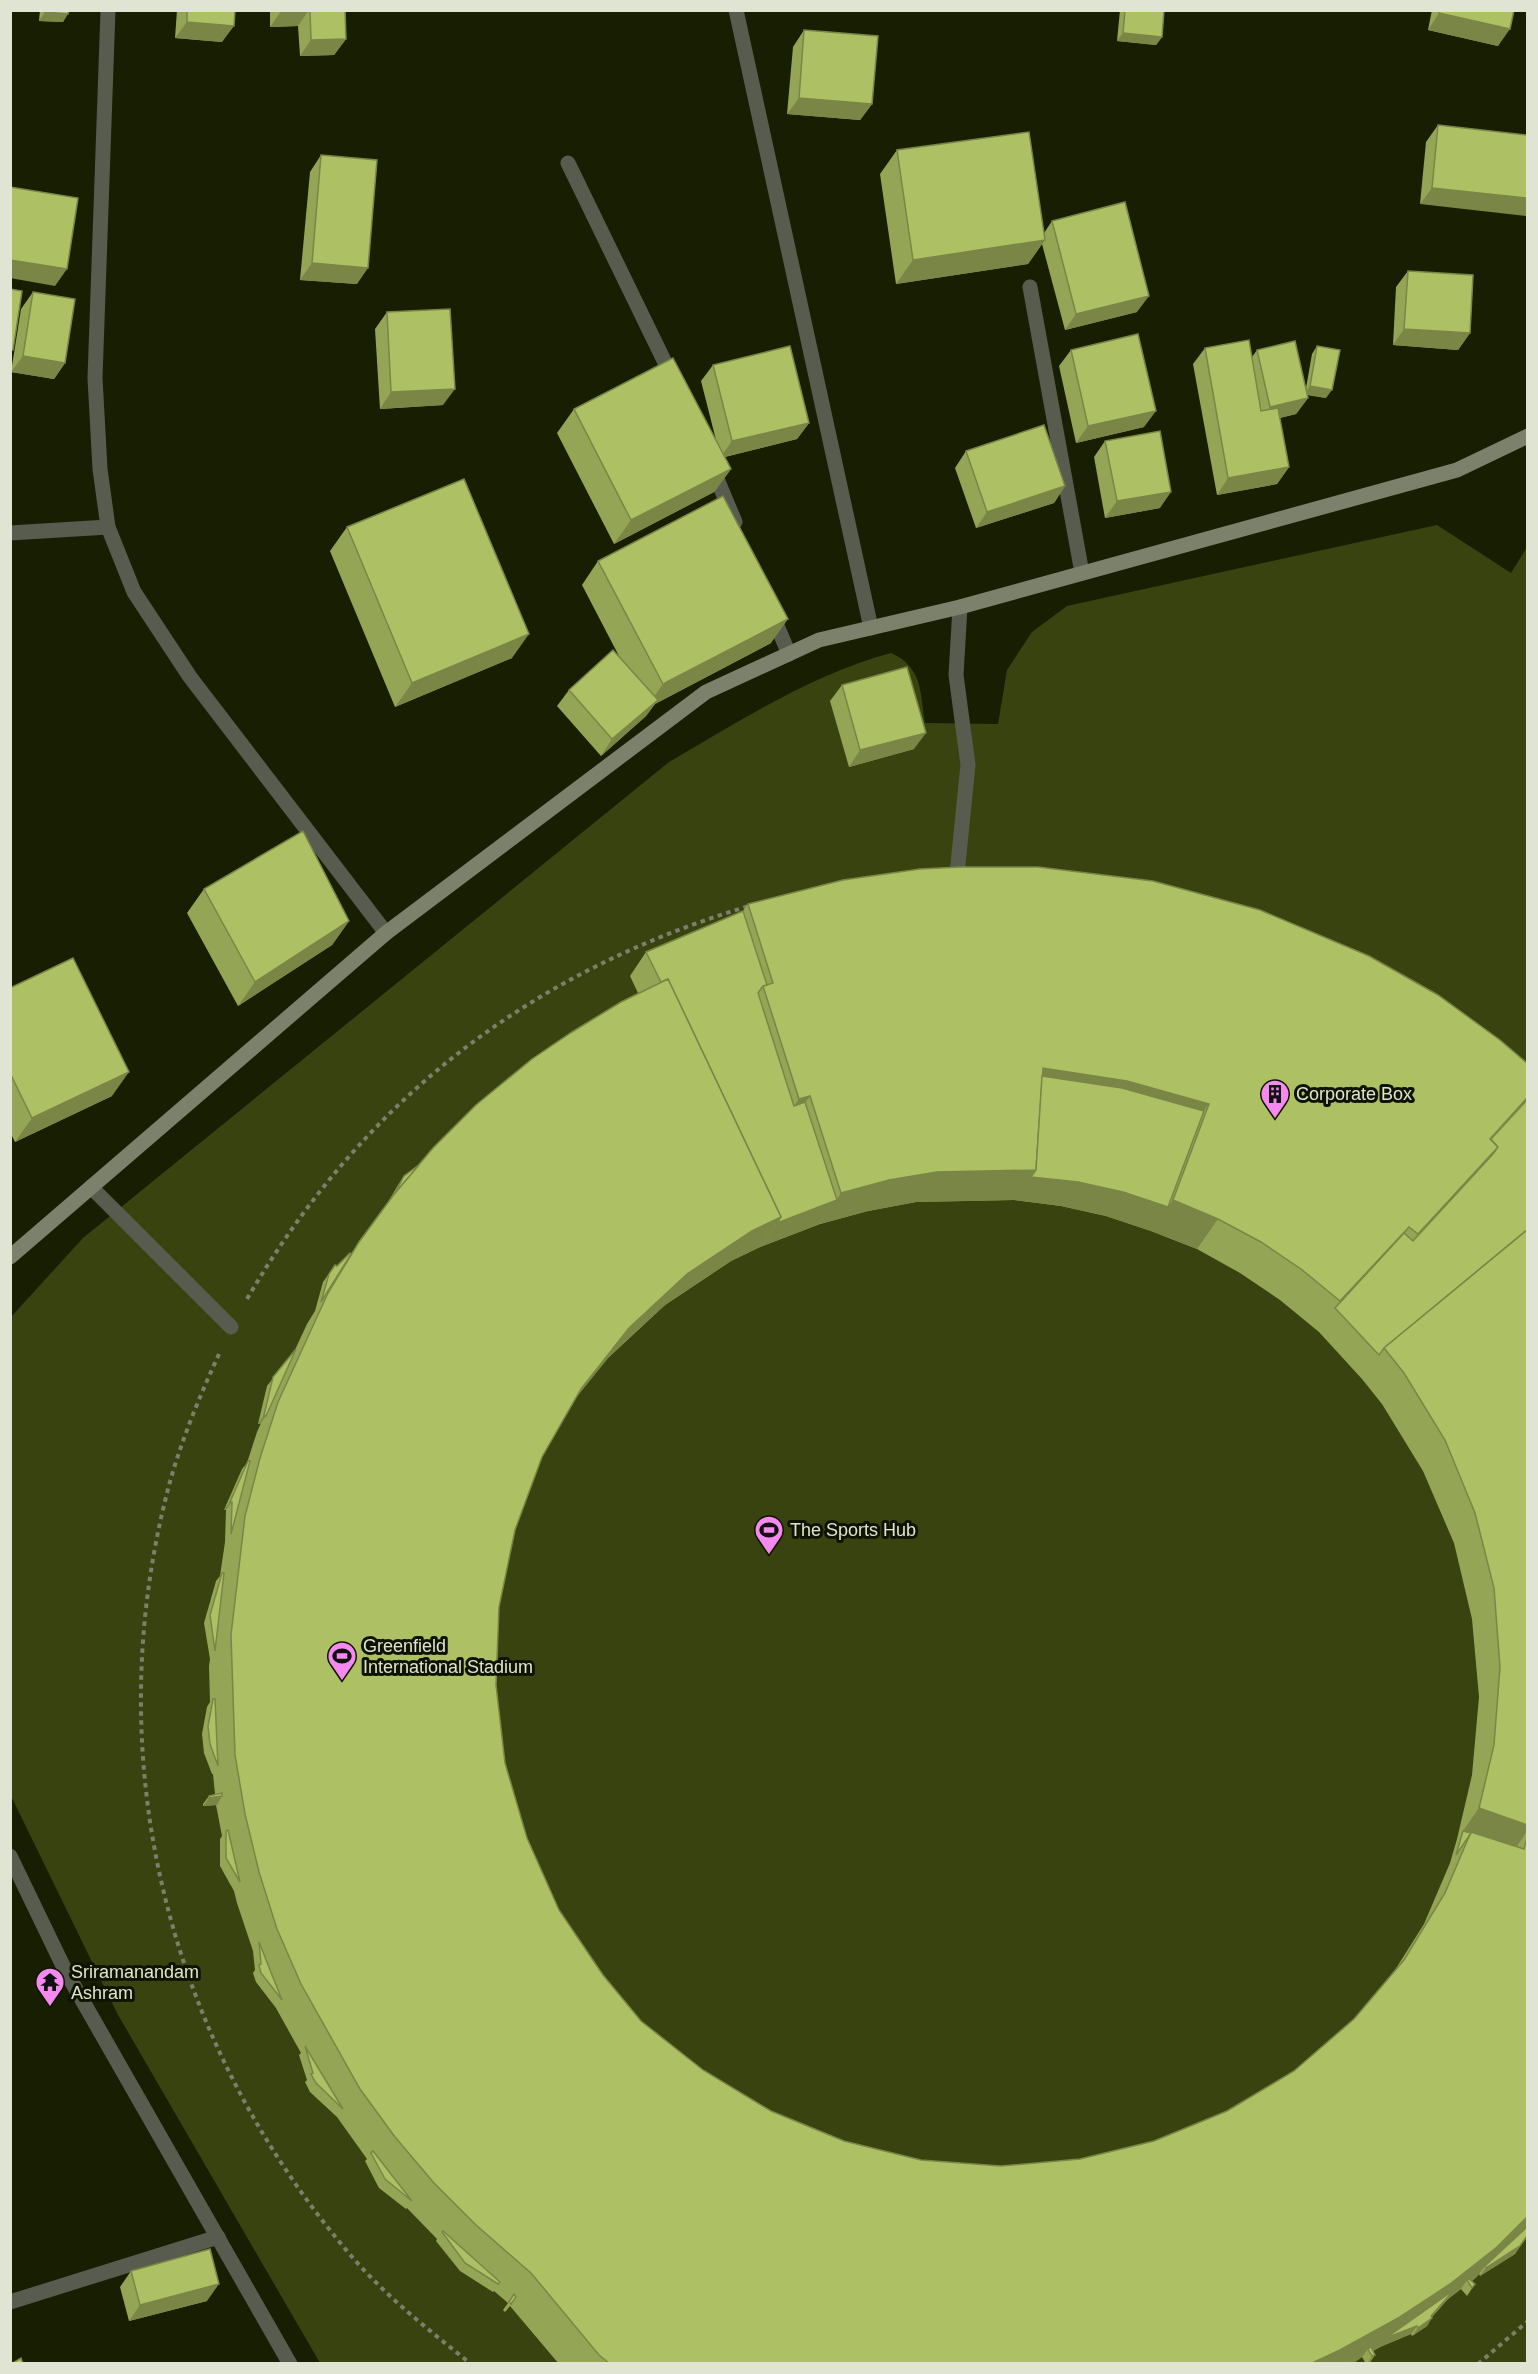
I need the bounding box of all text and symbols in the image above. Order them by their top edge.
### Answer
building icon: Corporate Box [1259,1078,1291,1120]
place label: Corporate Box [1296,1084,1412,1104]
sports icon: The Sports Hub [753,1514,785,1556]
place label: The Sports Hub [790,1520,916,1540]
place label: Greenfield International Stadium [363,1636,533,1677]
sports icon: Greenfield International Stadium [326,1640,358,1682]
place label: Sriramanandam Ashram [71,1962,199,2003]
temple icon: Sriramanandam Ashram [34,1966,66,2008]

